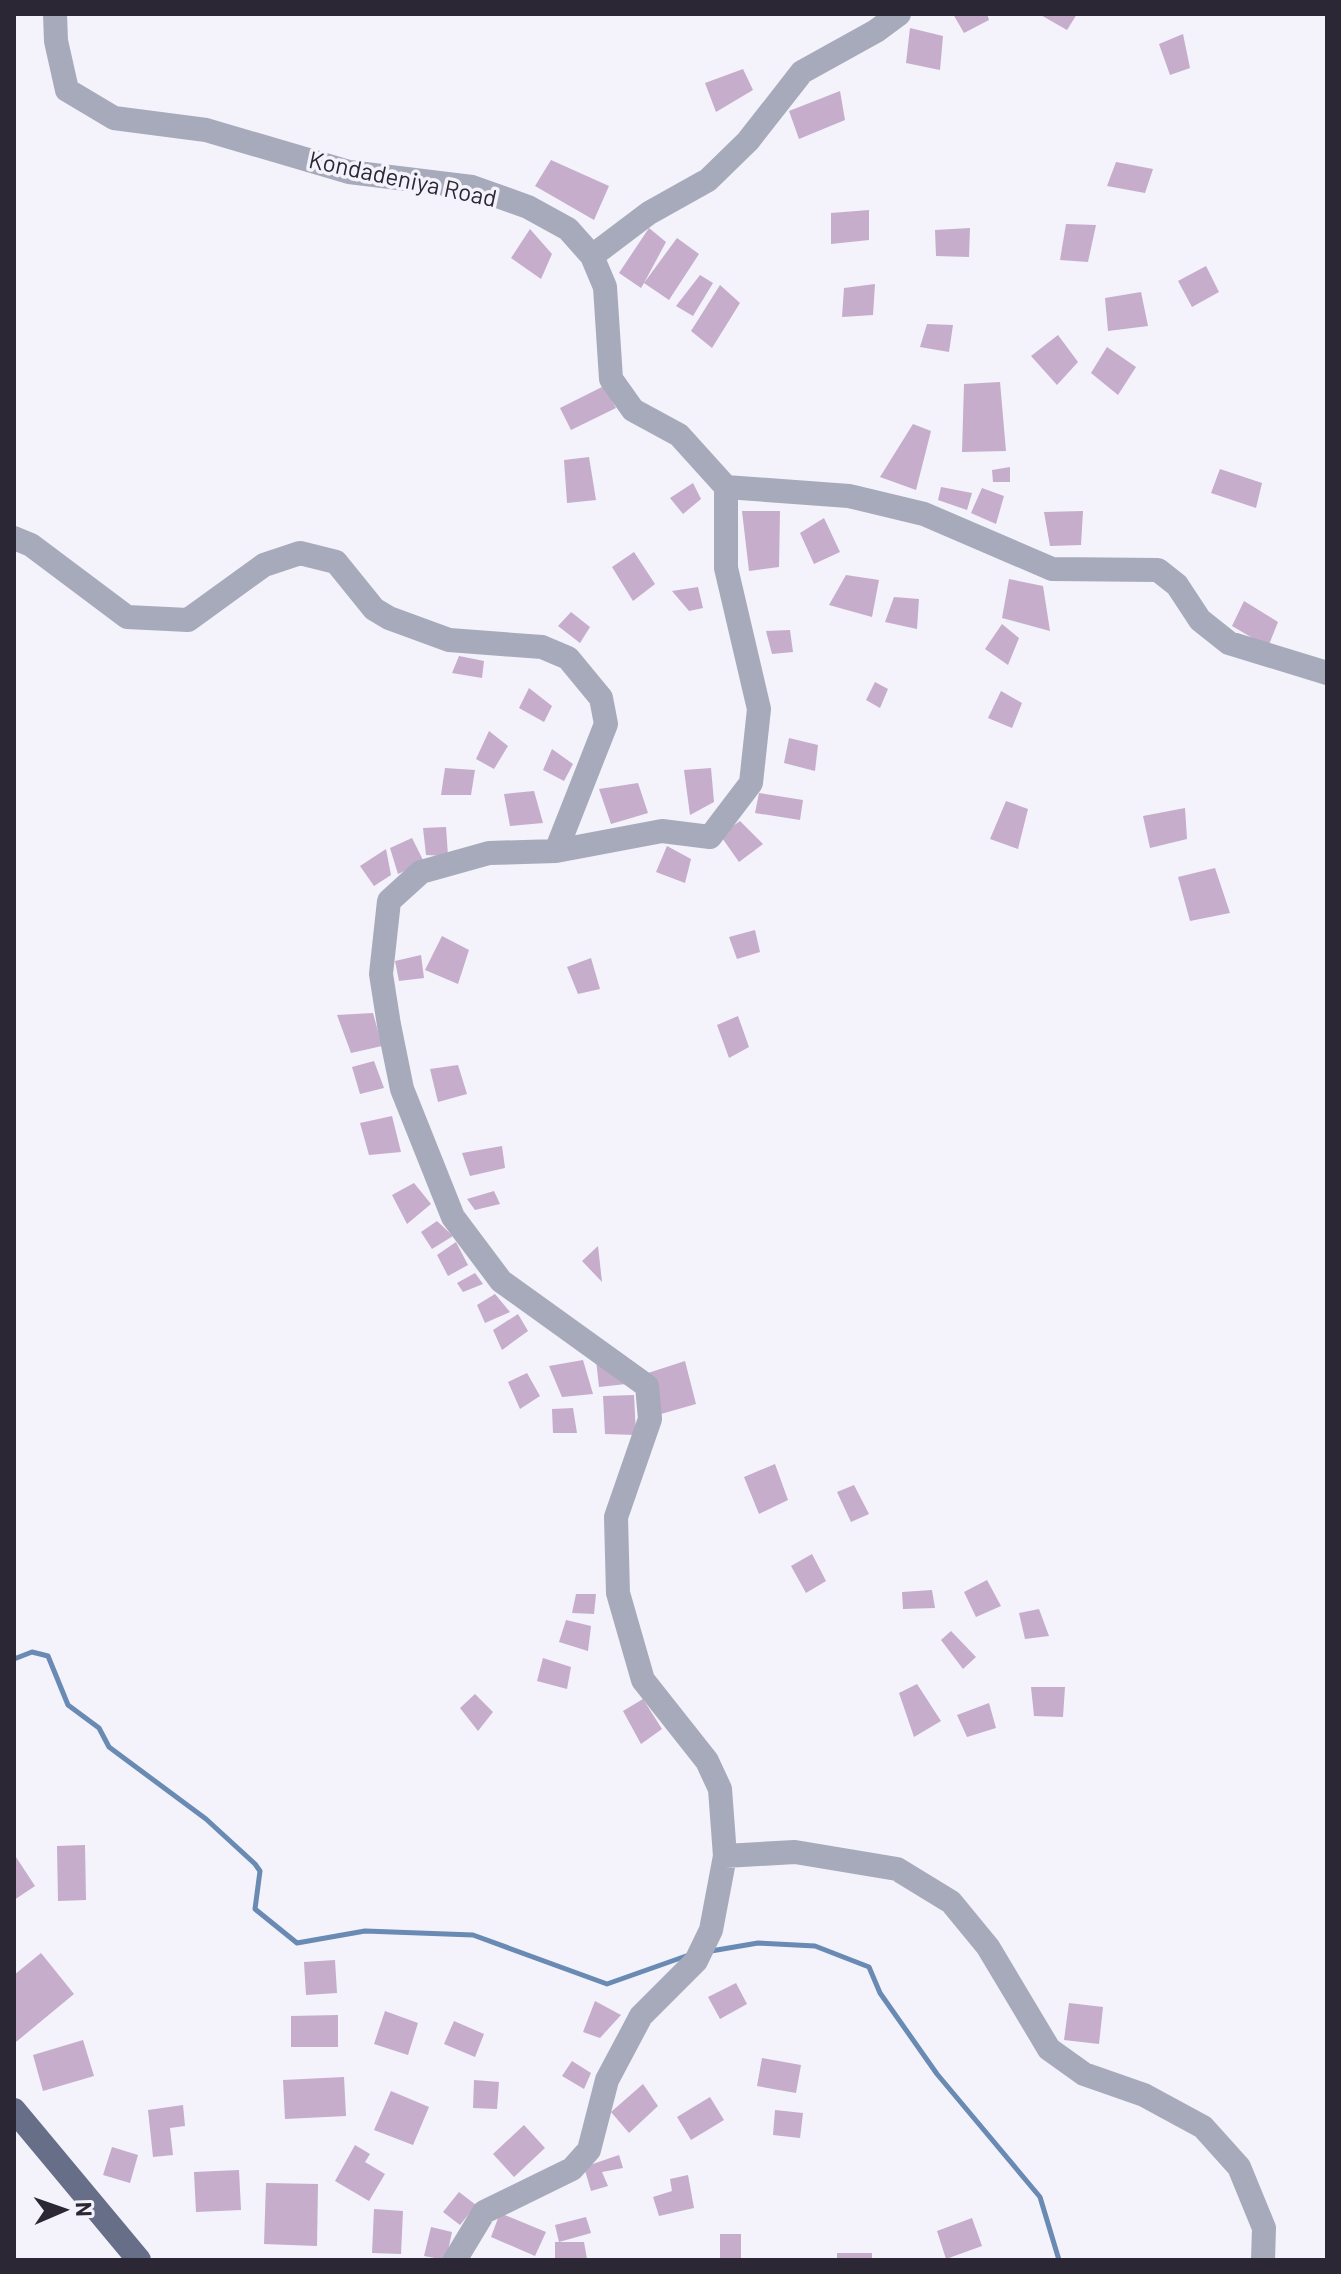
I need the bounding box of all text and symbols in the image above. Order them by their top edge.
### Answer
street label: Kondadeniya Road [306,144,500,212]
north arrow [24,2170,104,2250]
text: N [72,2201,98,2217]

